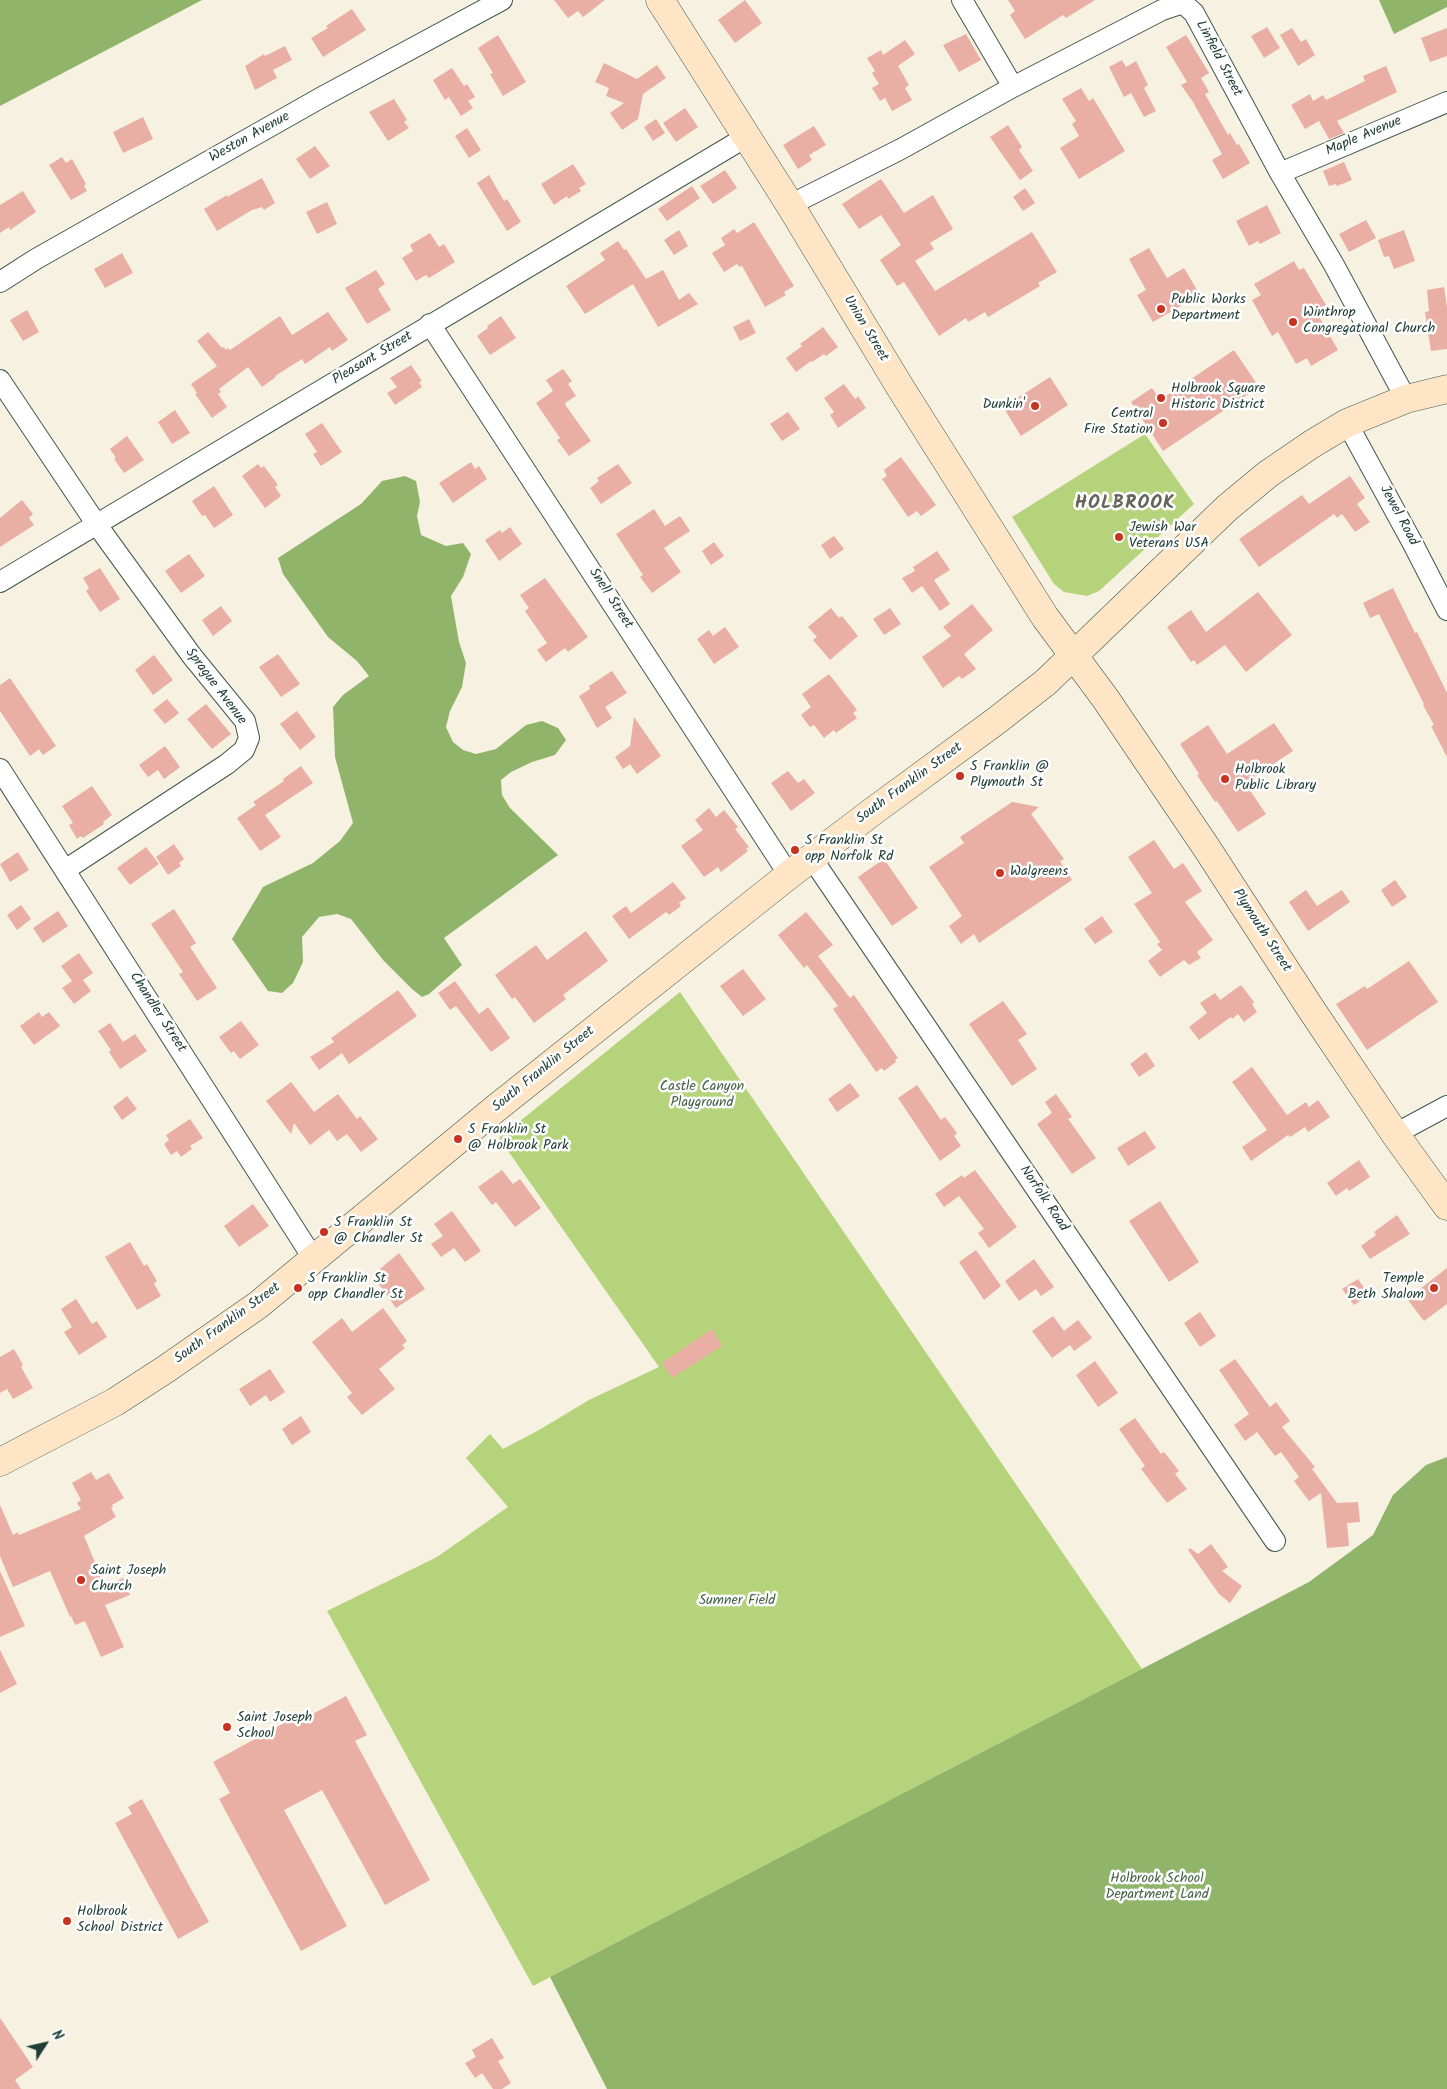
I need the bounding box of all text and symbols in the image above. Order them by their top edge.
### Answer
street label: Linfield Street [1191,18,1245,100]
street label: Weston Avenue [207,109,293,167]
street label: Maple Avenue [1324,113,1404,161]
street label: Union Street [839,293,891,365]
place label: Public Works Department [1171,293,1246,326]
marker: Public Works Department [1155,303,1167,315]
place label: Winthrop Congregational Church [1303,306,1435,338]
marker: Winthrop Congregational Church [1287,316,1299,328]
street label: Pleasant Street [330,329,416,389]
place label: Holbrook Square Historic District [1171,382,1265,414]
marker: Holbrook Square Historic District [1155,392,1167,404]
place label: Dunkin' [982,398,1025,414]
marker: Dunkin' [1029,400,1041,412]
place label: Central Fire Station [1084,407,1153,440]
marker: Central Fire Station [1157,417,1169,429]
street label: Jewel Road [1375,483,1421,549]
district label: HOLBROOK [1074,494,1176,516]
place label: Jewish War Veterans USA [1129,521,1209,554]
marker: Jewish War Veterans USA [1113,531,1125,543]
street label: Snell Street [584,565,636,633]
street label: Sprague Avenue [181,645,249,729]
street label: South Franklin Street [854,740,966,828]
place label: S Franklin @ Plymouth St [970,760,1049,792]
place label: Holbrook Public Library [1235,763,1316,796]
marker: S Franklin @ Plymouth St [954,770,966,782]
marker: Holbrook Public Library [1219,773,1231,785]
place label: S Franklin St opp Norfolk Rd [805,834,893,866]
marker: S Franklin St opp Norfolk Rd [789,844,801,856]
place label: Walgreens [1010,865,1068,881]
marker: Walgreens [994,867,1006,879]
street label: Plymouth Street [1228,886,1294,976]
street label: Chandler Street [125,970,189,1056]
street label: South Franklin Street [489,1024,599,1116]
park label: Castle Canyon Playground [660,1080,744,1112]
place label: S Franklin St @ Holbrook Park [468,1123,568,1156]
marker: S Franklin St @ Holbrook Park [452,1133,464,1145]
street label: Norfolk Road [1015,1163,1071,1235]
place label: S Franklin St @ Chandler St [334,1216,423,1248]
marker: S Franklin St @ Chandler St [318,1226,330,1238]
place label: S Franklin St opp Chandler St [308,1272,403,1304]
place label: Temple Beth Shalom [1348,1272,1424,1304]
street label: South Franklin Street [172,1280,284,1368]
marker: S Franklin St opp Chandler St [292,1282,304,1294]
marker: Temple Beth Shalom [1428,1282,1440,1294]
place label: Saint Joseph Church [91,1564,166,1596]
marker: Saint Joseph Church [75,1574,87,1586]
park label: Sumner Field [699,1594,775,1610]
place label: Saint Joseph School [237,1711,312,1744]
marker: Saint Joseph School [221,1721,233,1733]
park label: Holbrook School Department Land [1105,1872,1209,1904]
place label: Holbrook School District [77,1905,163,1938]
marker: Holbrook School District [61,1915,73,1927]
north arrow [20,2019,70,2069]
text: N [46,2025,69,2045]

